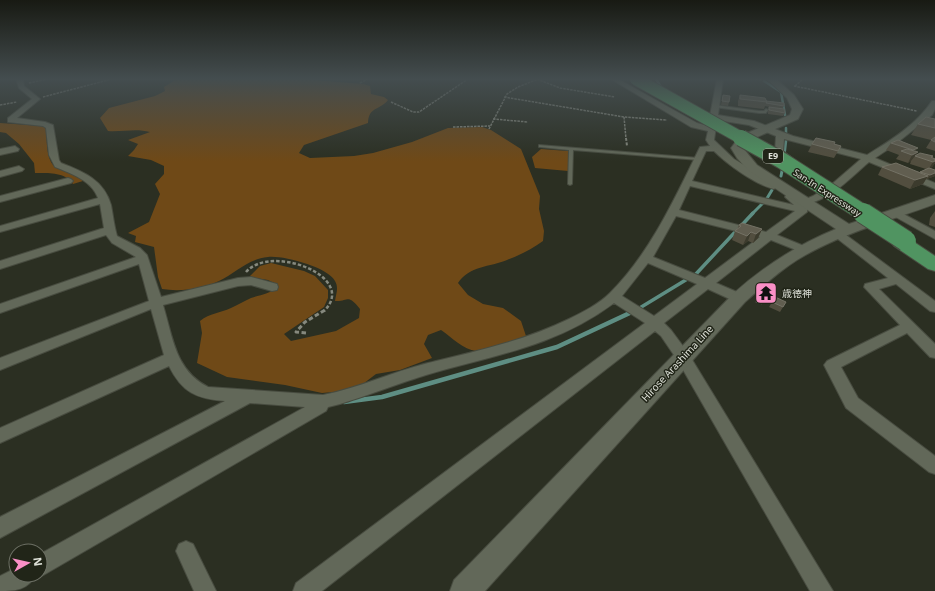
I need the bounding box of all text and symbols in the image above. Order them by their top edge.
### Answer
road number: E9 [763,149,783,163]
street label: San-In Expressway [791,166,864,220]
temple icon: 歳徳神 [753,280,779,306]
place label: 歳徳神 [782,286,812,300]
street label: Hirose Arashima Line [638,322,716,404]
north arrow [8,543,48,583]
text: N [30,556,46,567]

